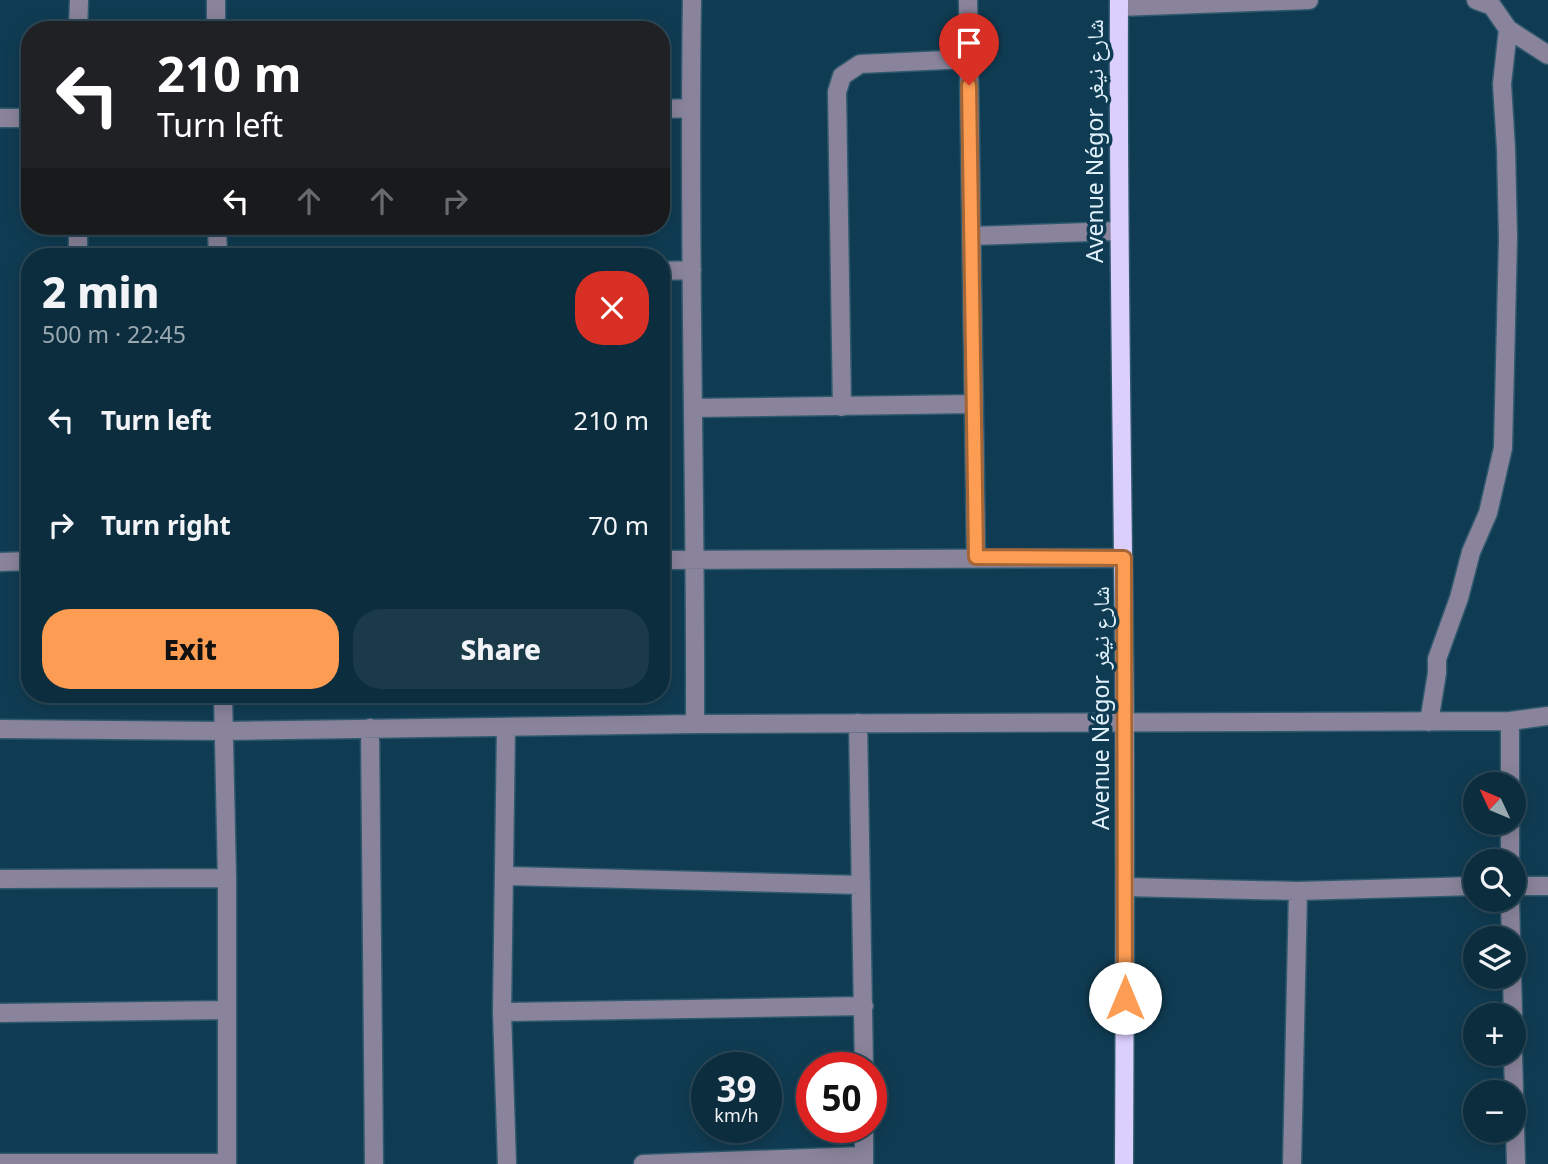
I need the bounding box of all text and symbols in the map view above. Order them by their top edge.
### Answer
pin [939,13,999,85]
street label: Avenue Négor شارع نيغر [1078,19,1110,263]
icon: arrive [950,24,988,62]
text: 210 m [157,40,302,106]
icon: left [42,49,133,140]
text: Turn left [157,103,283,146]
icon: left [217,182,255,220]
icon: ahead [290,182,328,220]
icon: ahead [363,182,401,220]
icon: right [436,182,474,220]
text: 2 min [42,263,159,320]
button: close [575,271,649,345]
text: 500 m · 22:45 [42,318,186,350]
icon: left [42,401,80,439]
text: Turn left [101,402,212,438]
text: 210 m [573,402,649,438]
icon: right [42,506,80,544]
text: Turn right [101,507,231,543]
text: 70 m [588,507,649,543]
street label: Avenue Négor شارع نيغر [1084,586,1116,830]
button: Exit [42,609,339,689]
button: Share [353,609,649,689]
north arrow [1463,772,1526,835]
map controls [1463,772,1526,1143]
button: search [1463,849,1526,912]
button: layers [1463,926,1526,989]
position arrow [1088,961,1162,1035]
button: + [1463,1003,1526,1066]
speed limit sign: 50 [796,1052,887,1143]
text: 39 [716,1065,757,1112]
button: − [1463,1080,1526,1143]
text: km/h [714,1103,759,1127]

